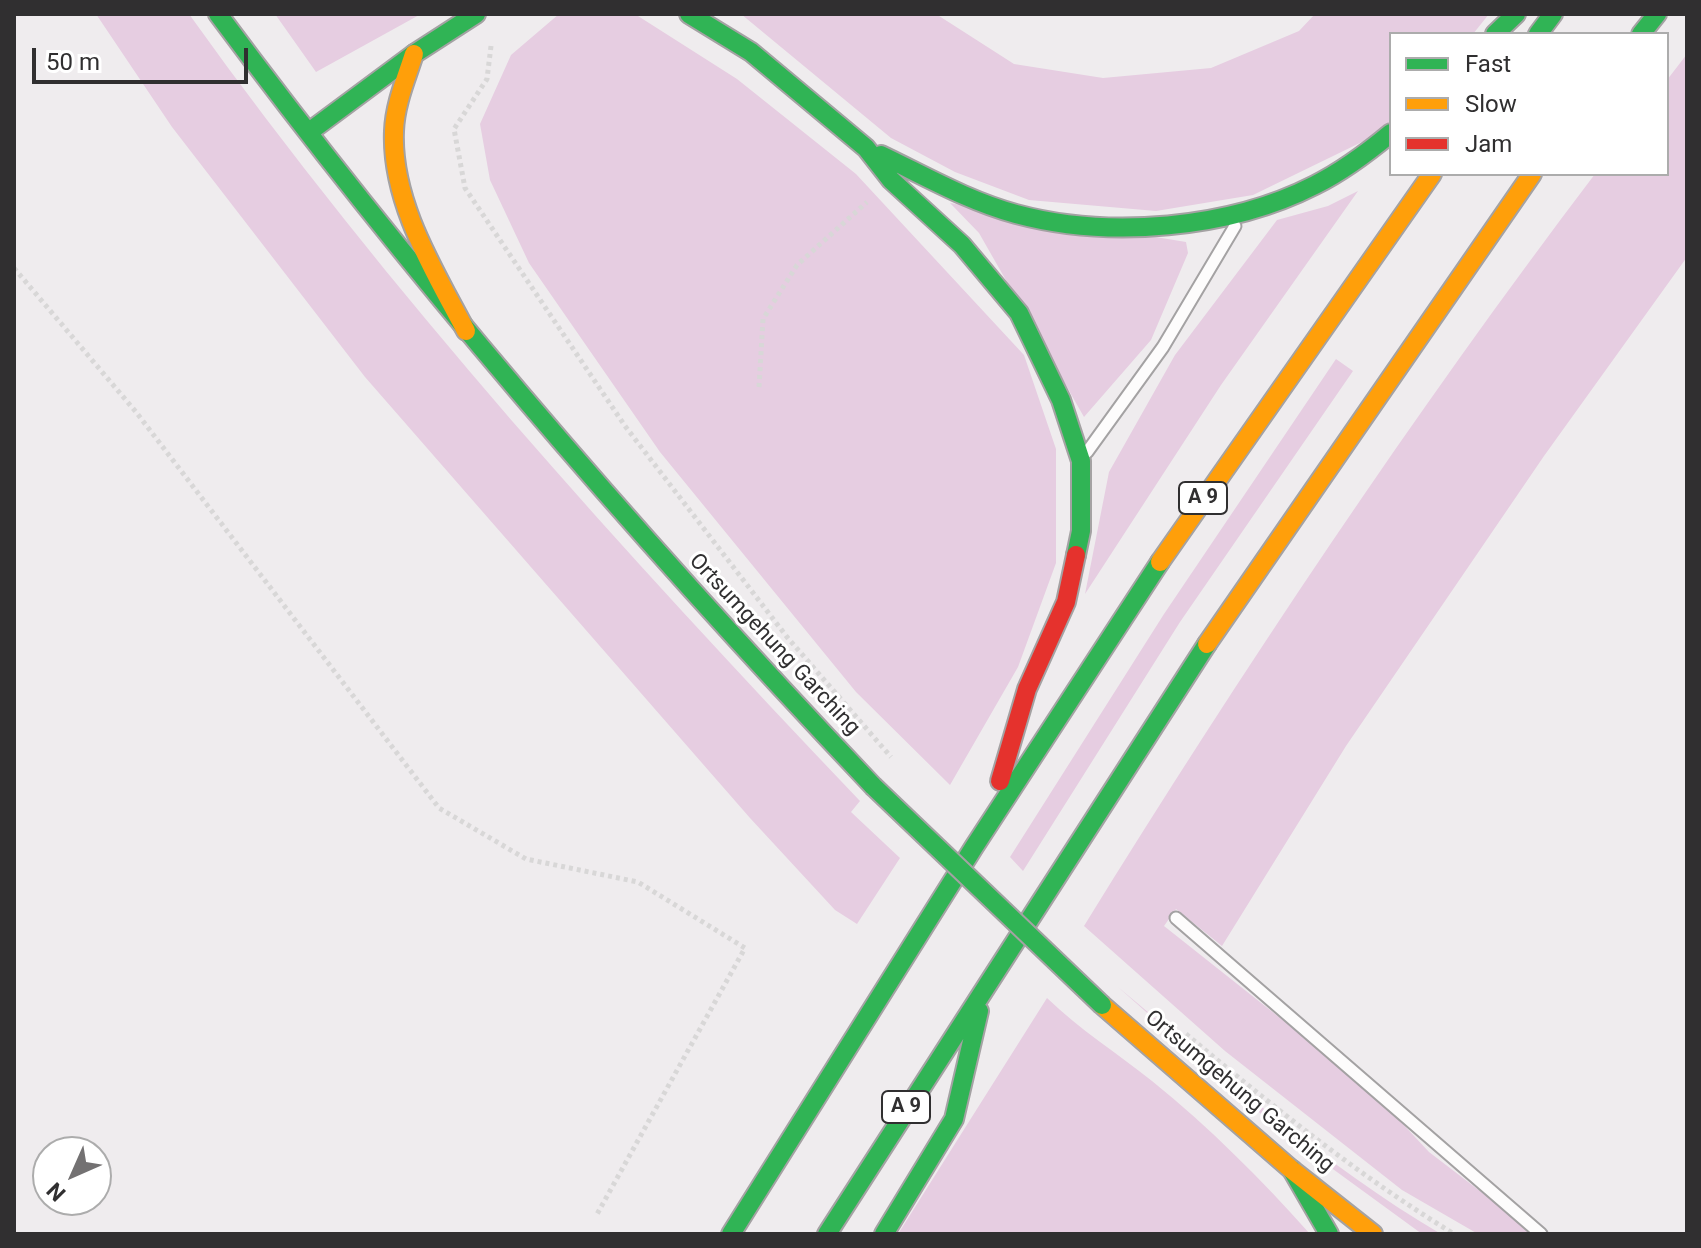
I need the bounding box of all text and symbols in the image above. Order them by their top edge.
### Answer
scale bar [36,32,252,82]
legend [1389,32,1669,176]
text: 50 m [46,48,100,76]
text: Fast [1465,50,1511,78]
text: Slow [1465,90,1517,118]
text: Jam [1465,130,1512,158]
road number: A 9 [1179,482,1227,514]
street label: Ortsumgehung Garching [683,549,865,741]
street label: Ortsumgehung Garching [1139,1005,1339,1179]
road number: A 9 [882,1091,930,1123]
north arrow [32,1136,112,1216]
text: N [42,1178,70,1206]

